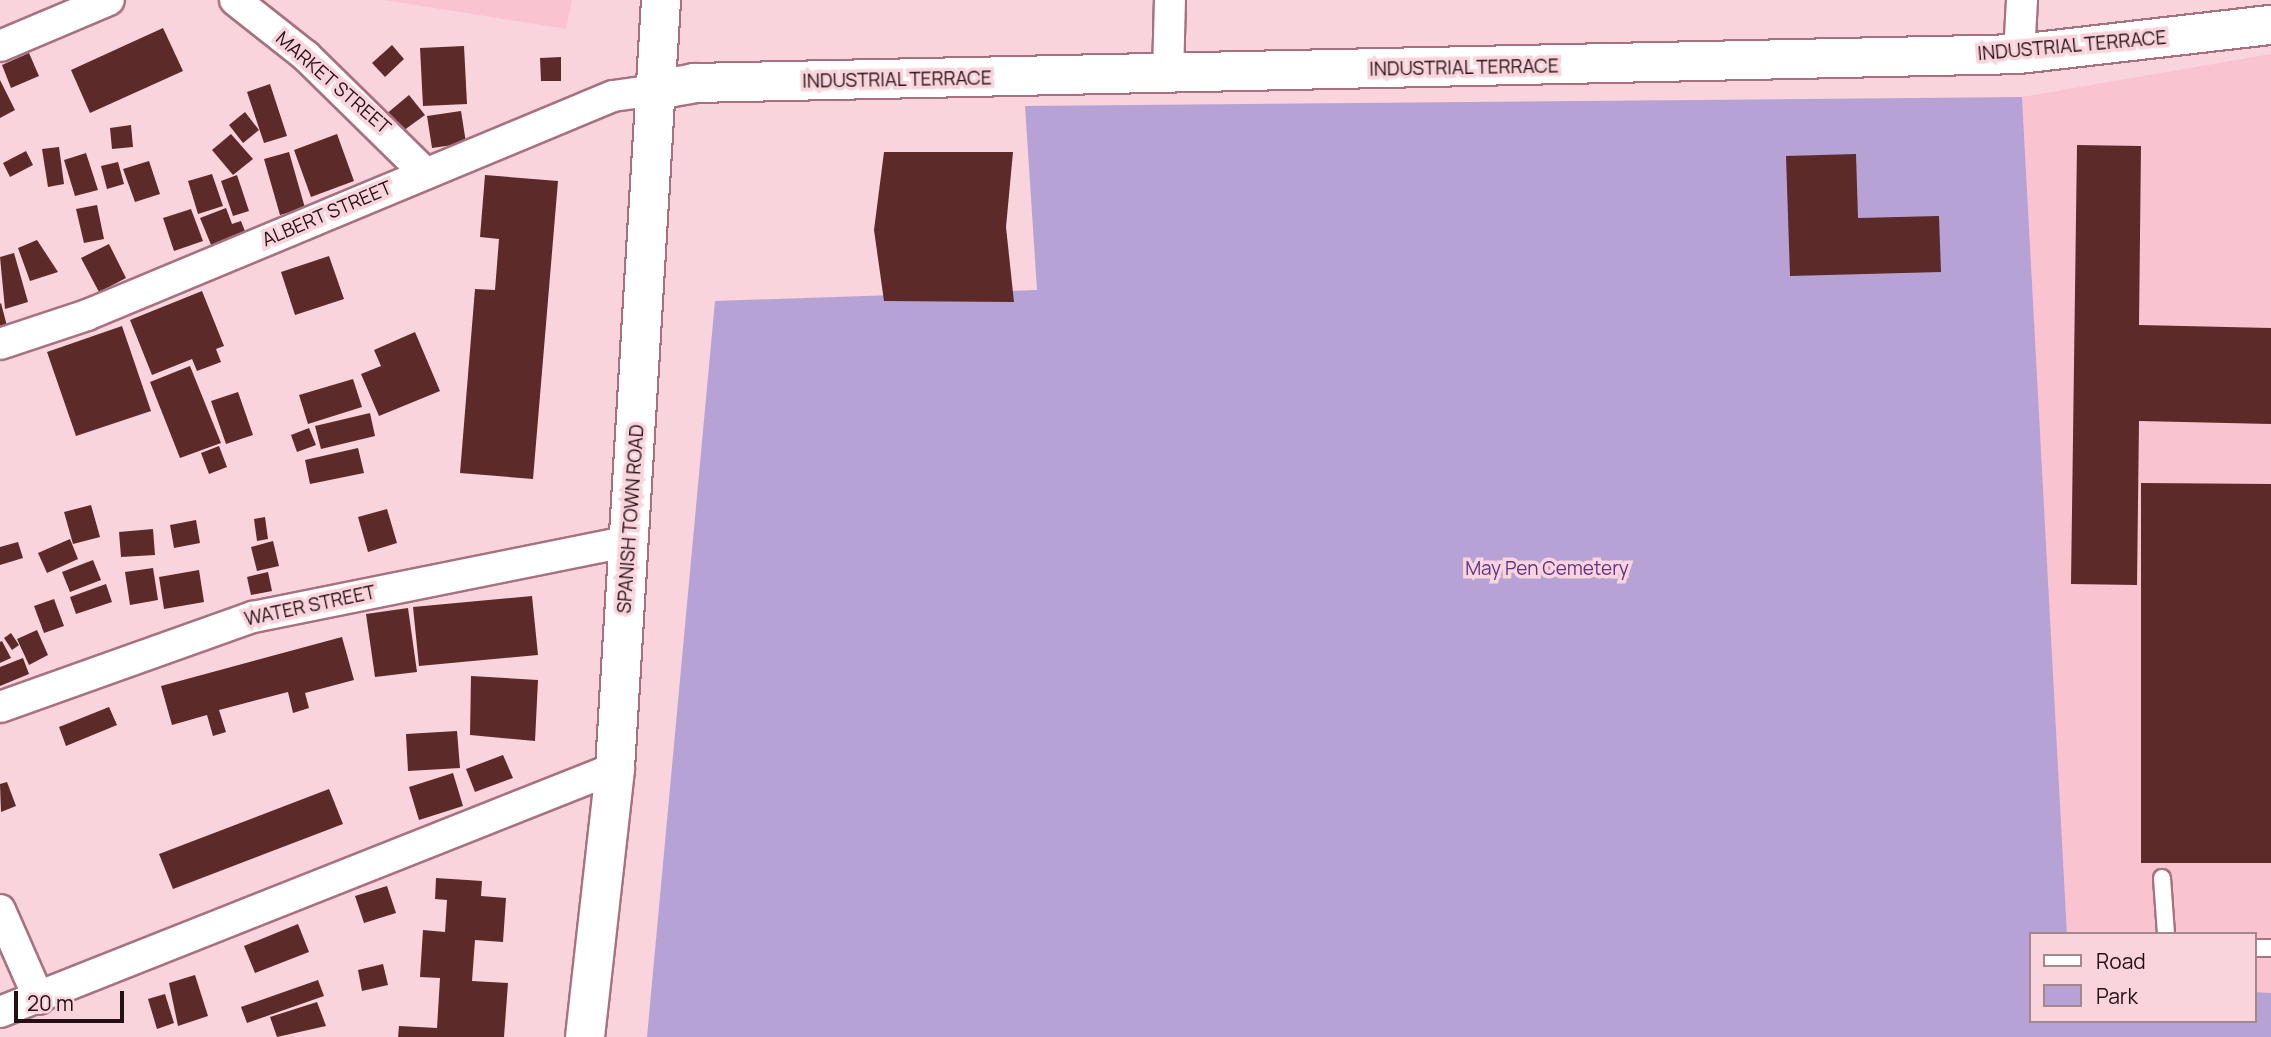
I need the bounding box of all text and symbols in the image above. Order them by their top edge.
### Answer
street label: INDUSTRIAL TERRACE [1976,26,2168,66]
street label: MARKET STREET [271,27,395,139]
street label: INDUSTRIAL TERRACE [1369,55,1559,81]
street label: INDUSTRIAL TERRACE [802,67,992,93]
street label: ALBERT STREET [258,176,396,252]
street label: SPANISH TOWN ROAD [613,424,649,614]
park label: May Pen Cemetery [1465,558,1629,580]
street label: WATER STREET [242,581,378,631]
legend [2030,932,2257,1023]
text: Road [2096,947,2146,975]
scale bar [18,978,128,1022]
text: Park [2096,982,2138,1010]
text: 20 m [27,989,74,1017]

